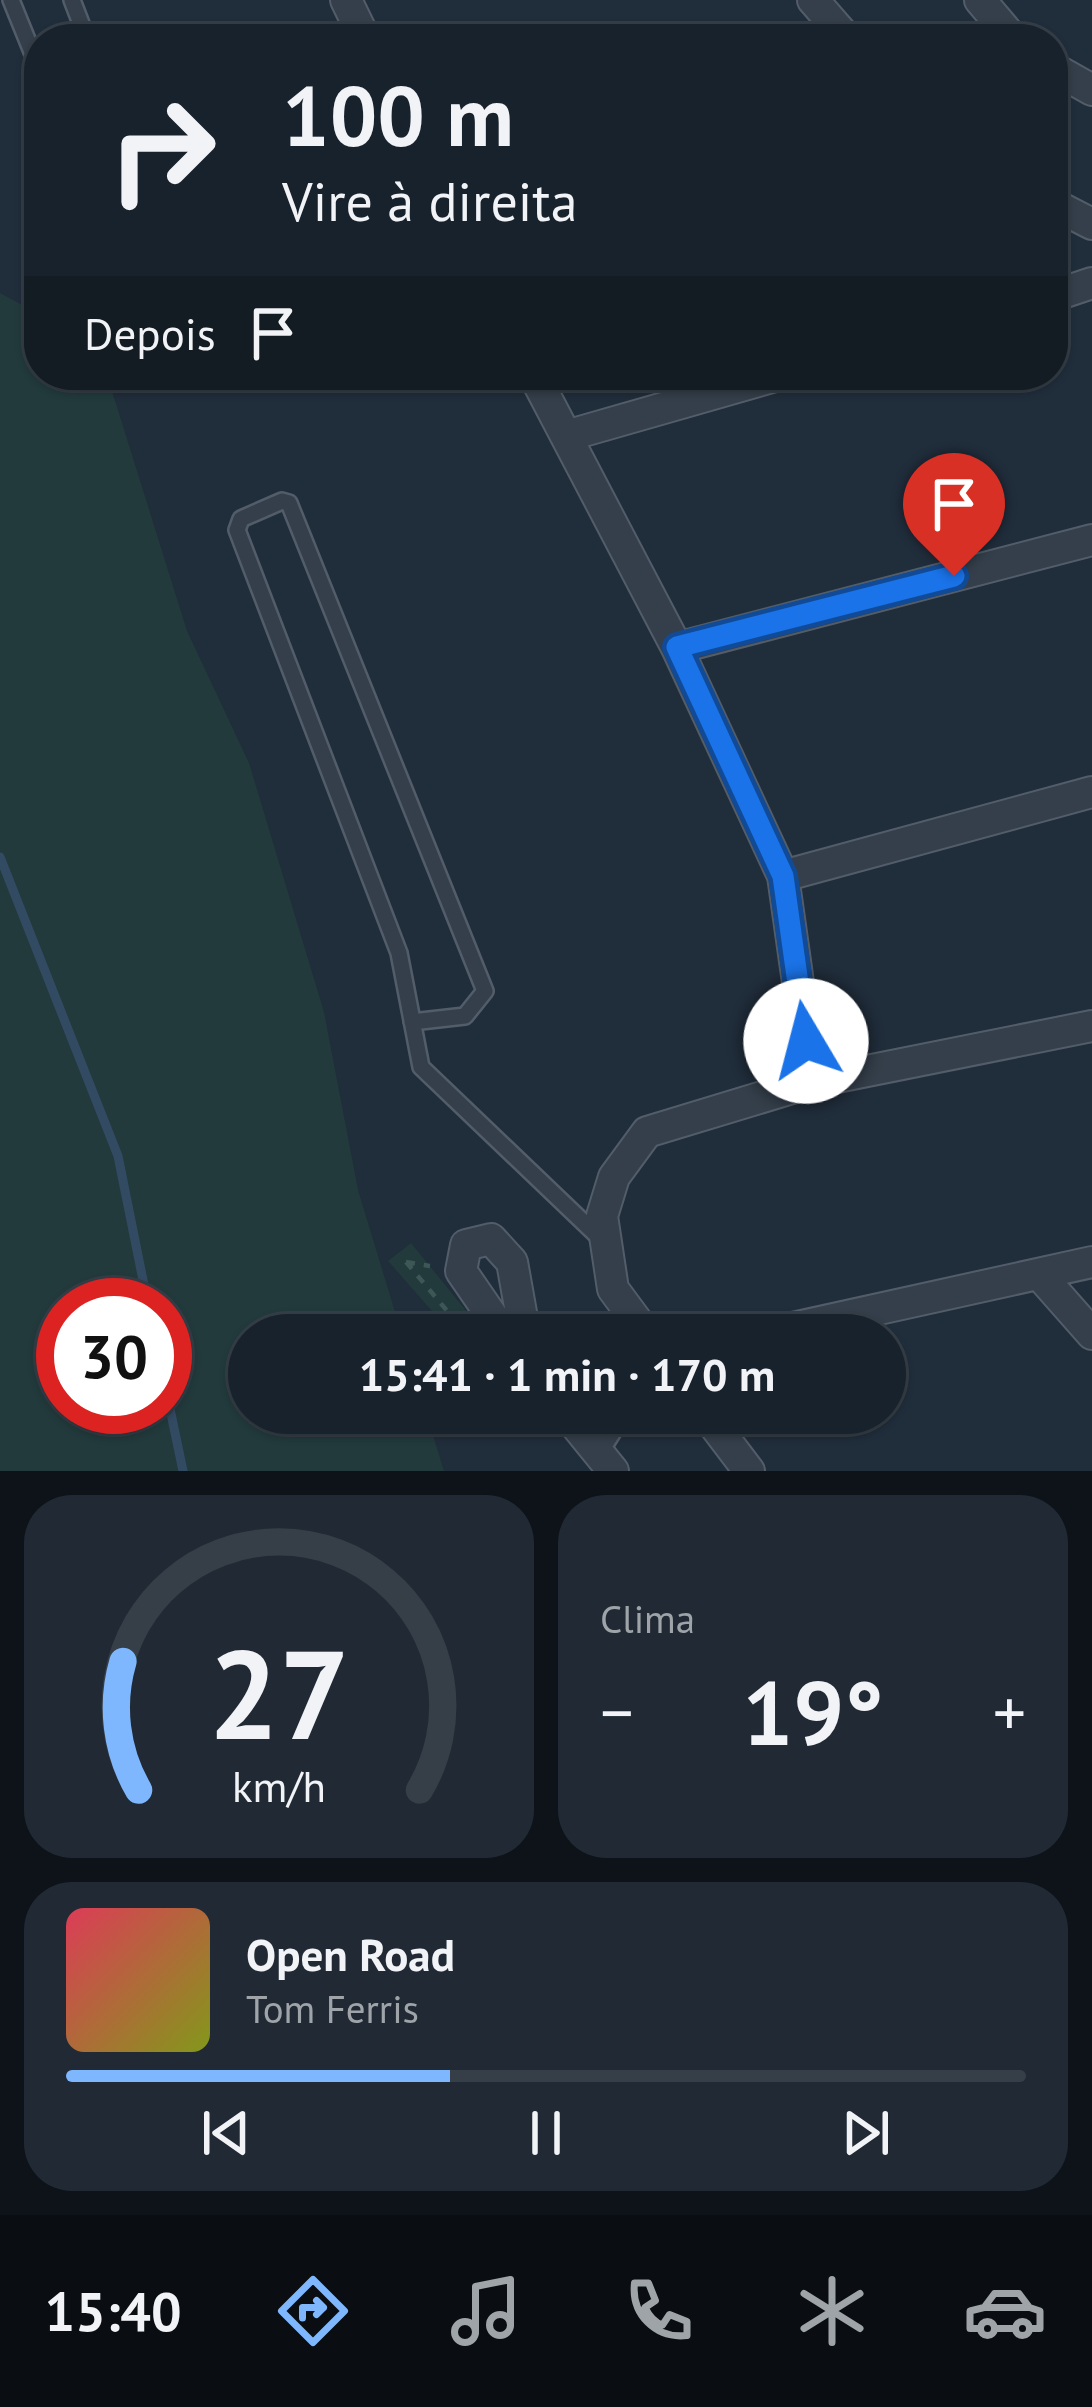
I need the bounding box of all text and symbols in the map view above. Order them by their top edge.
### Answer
text: 100 m [282,60,514,169]
icon: right [84,72,240,228]
text: Vire à direita [282,166,577,236]
icon: arrive [240,300,306,366]
text: Depois [84,304,216,362]
pin [903,453,1005,576]
icon: arrive [921,471,987,537]
position arrow [743,978,869,1104]
speed limit sign: 30 [36,1278,192,1434]
text: 15:41 · 1 min · 170 m [359,1345,775,1403]
text: Clima [600,1593,695,1644]
text: 27 [208,1612,350,1773]
text: 19° [742,1653,884,1770]
text: − [600,1669,633,1754]
text: + [993,1669,1026,1754]
text: km/h [232,1757,326,1813]
text: Open Road [246,1925,455,1983]
text: Tom Ferris [246,1983,419,2034]
icon: previous [193,2100,259,2166]
icon: pause [513,2100,579,2166]
icon: next [833,2100,899,2166]
icon: directions [271,2269,355,2353]
icon: music [444,2269,528,2353]
icon: phone [617,2269,701,2353]
icon: climate [790,2269,874,2353]
icon: car [963,2269,1047,2353]
text: 15:40 [45,2276,182,2346]

